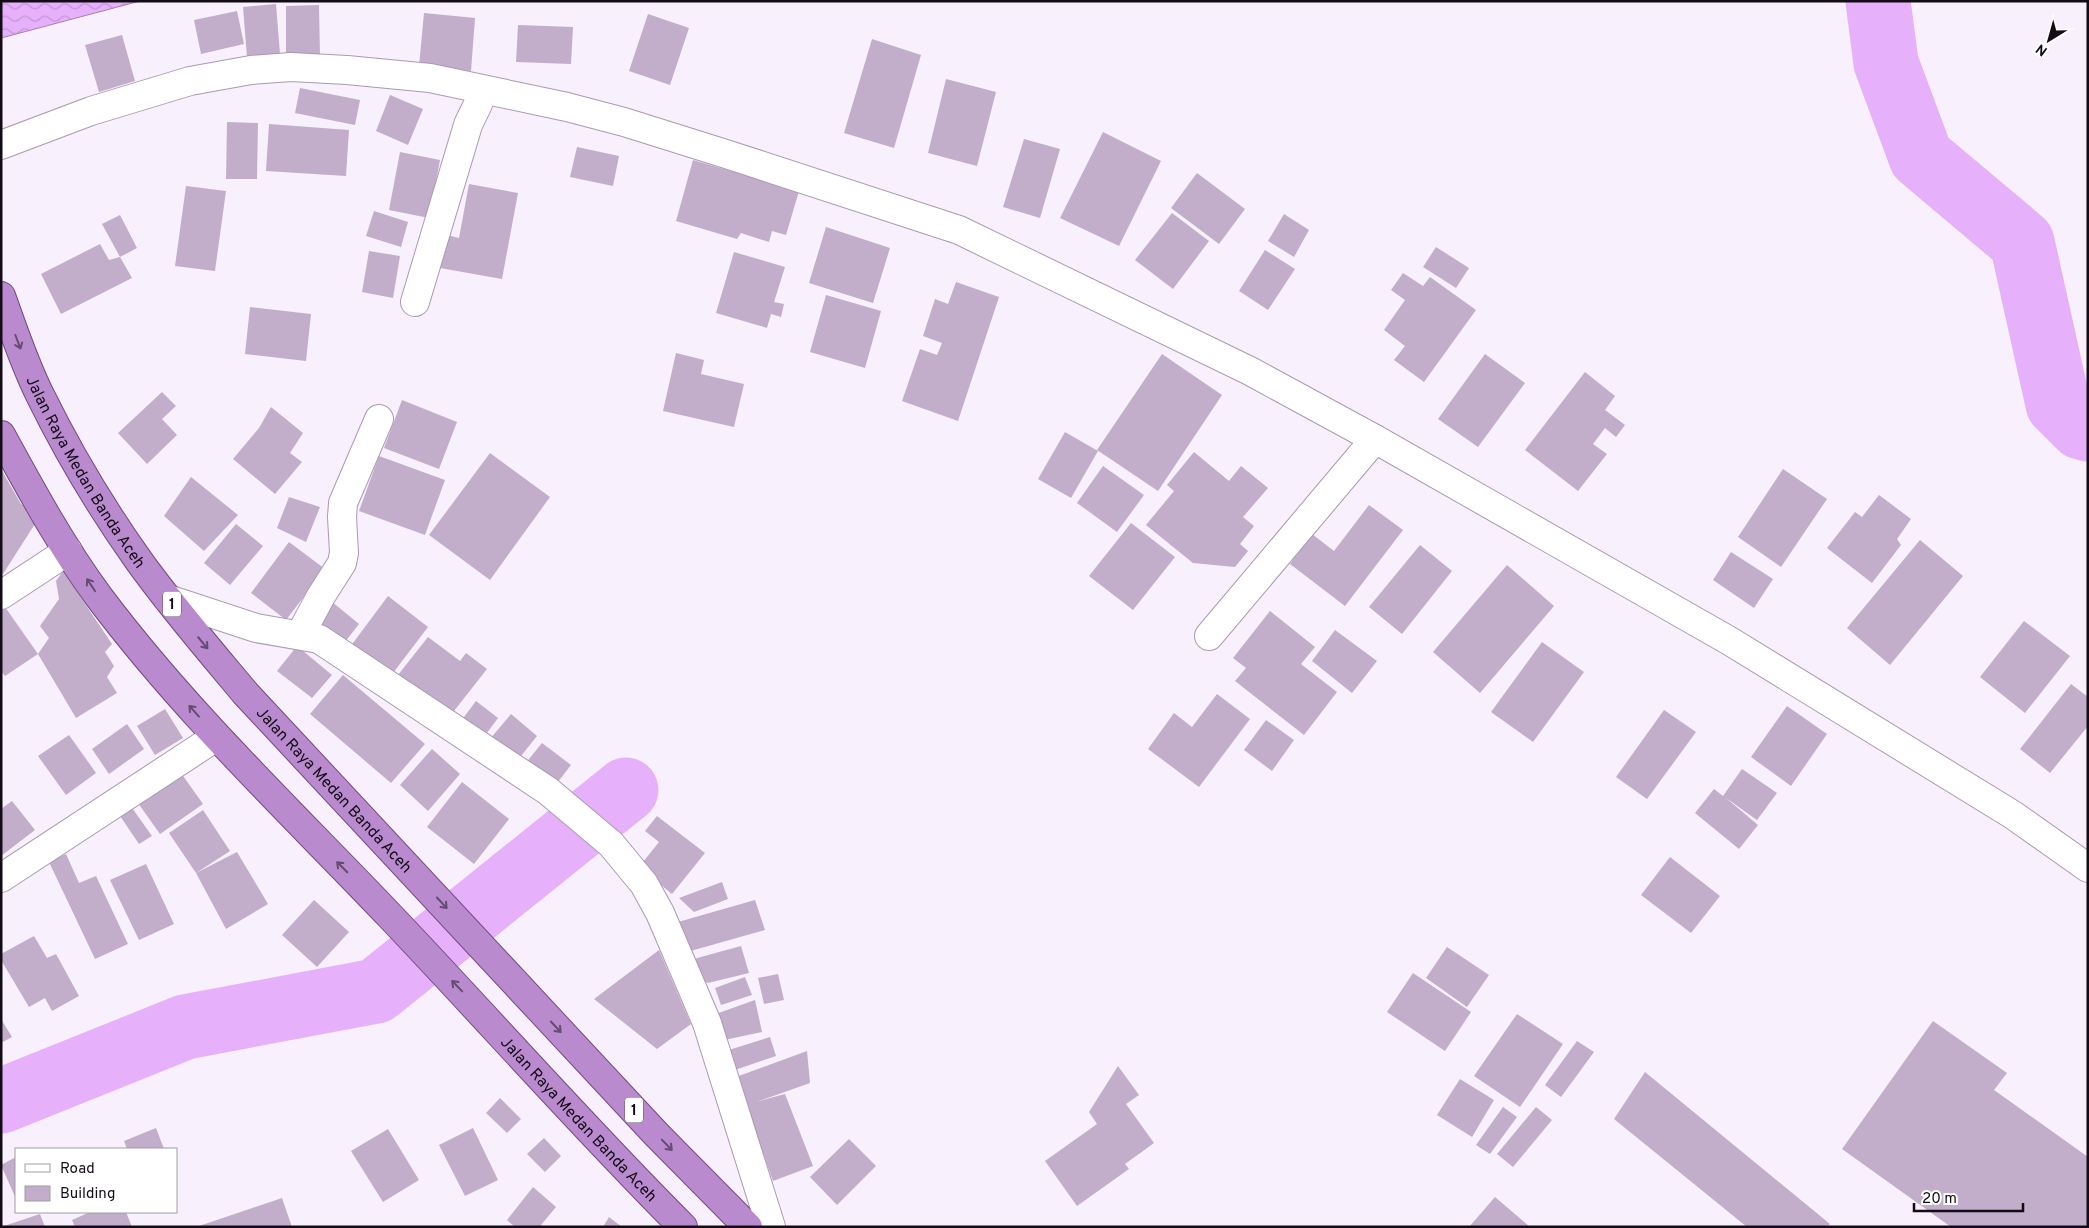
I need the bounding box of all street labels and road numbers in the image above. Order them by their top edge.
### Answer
street label: Jalan Raya Medan Banda Aceh [20,373,149,573]
road number: 1 [163,592,181,616]
street label: Jalan Raya Medan Banda Aceh [251,703,416,878]
street label: Jalan Raya Medan Banda Aceh [495,1033,661,1207]
road number: 1 [625,1098,643,1122]

